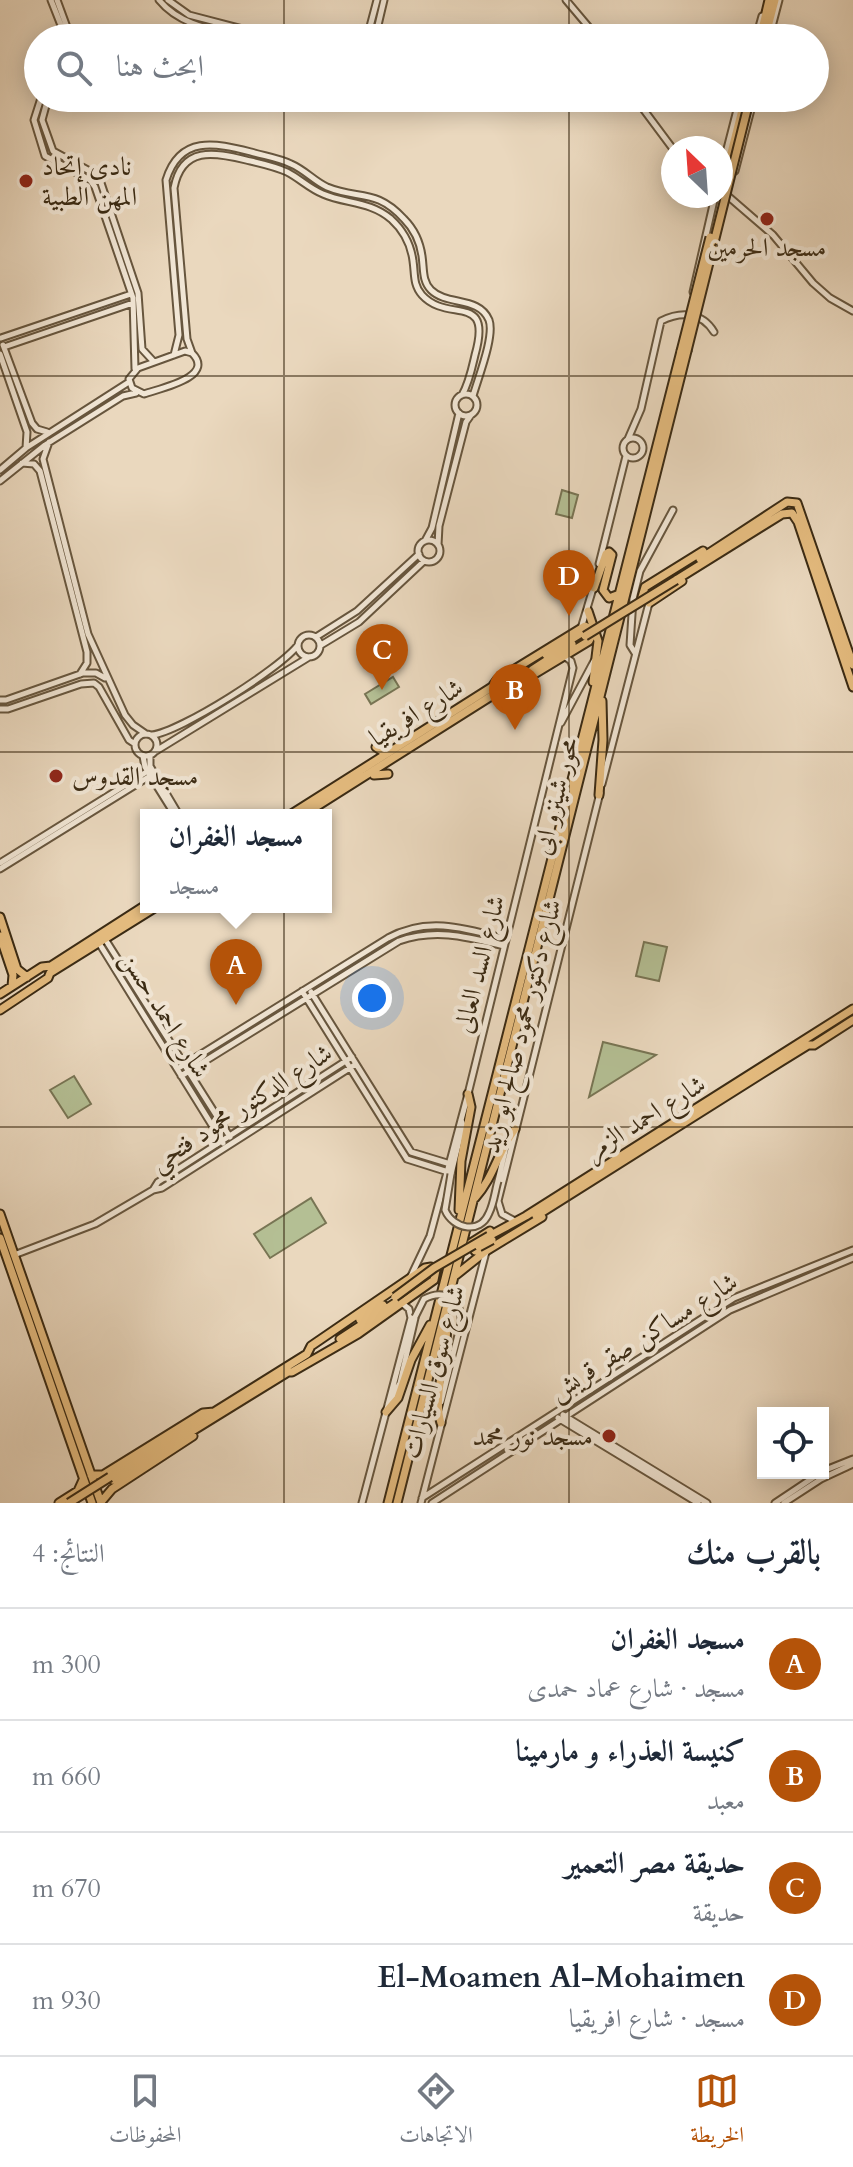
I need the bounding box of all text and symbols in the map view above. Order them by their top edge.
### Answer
search box [24,24,829,112]
icon: search [52,46,96,90]
text: ابحث هنا [116,46,204,87]
north arrow [661,136,733,208]
place label: نادى إتحاد المهن الطبية [42,149,137,214]
marker: نادى إتحاد المهن الطبية [17,172,35,190]
marker: مسجد الحرمين [758,210,776,228]
place label: مسجد الحرمين [708,230,826,265]
pin: D [543,550,595,616]
pin: C [356,624,408,690]
pin: B [489,664,541,730]
street label: شارع افريقيا [363,670,472,758]
street label: محور شينزو ابى [524,734,588,859]
place label: مسجد القدوس [72,759,198,794]
marker: مسجد القدوس [47,767,65,785]
popup [140,809,332,913]
text: مسجد الغفران [169,816,303,857]
text: مسجد [169,868,220,903]
street label: شارع السد العالى [445,892,517,1038]
street label: شارع دكتور محمود صالح ابو زيد [473,896,574,1158]
pin: A [210,939,262,1005]
street label: شارع احمد حسن [109,944,219,1087]
your location [352,978,392,1018]
street label: شارع الدكتور محمود فتحي [143,1035,343,1185]
street label: شارع احمد الزمر [578,1067,714,1172]
street label: شارع مساكن صقر قريش [542,1264,746,1412]
street label: شارع سوق السيارات [394,1282,477,1464]
map controls [757,1407,829,1479]
button: locate [757,1407,829,1479]
place label: مسجد نور محمد [473,1419,593,1454]
marker: مسجد نور محمد [600,1427,618,1445]
text: بالقرب منك [686,1529,821,1575]
text: النتائج: 4 [32,1536,105,1571]
text: مسجد الغفران [610,1619,745,1660]
text: 300 m [32,1647,101,1682]
text: A [785,1647,805,1682]
text: مسجد · شارع عماد حمدى [527,1671,745,1706]
text: كنيسة العذراء و مارمينا [516,1731,745,1772]
text: 660 m [32,1759,101,1794]
text: B [786,1759,804,1794]
text: معبد [707,1783,745,1818]
text: حديقة مصر التعمير [564,1843,745,1884]
text: 670 m [32,1871,101,1906]
text: C [785,1871,805,1906]
text: حديقة [692,1895,745,1930]
text: El-Moamen Al-Mohaimen [378,1957,745,1998]
text: 930 m [32,1983,101,2018]
text: D [784,1983,806,2018]
text: مسجد · شارع افريقيا [569,2001,745,2036]
tab: المحفوظات [109,2069,181,2156]
tab: الاتجاهات [399,2069,473,2156]
tab: الخريطة [691,2069,744,2156]

